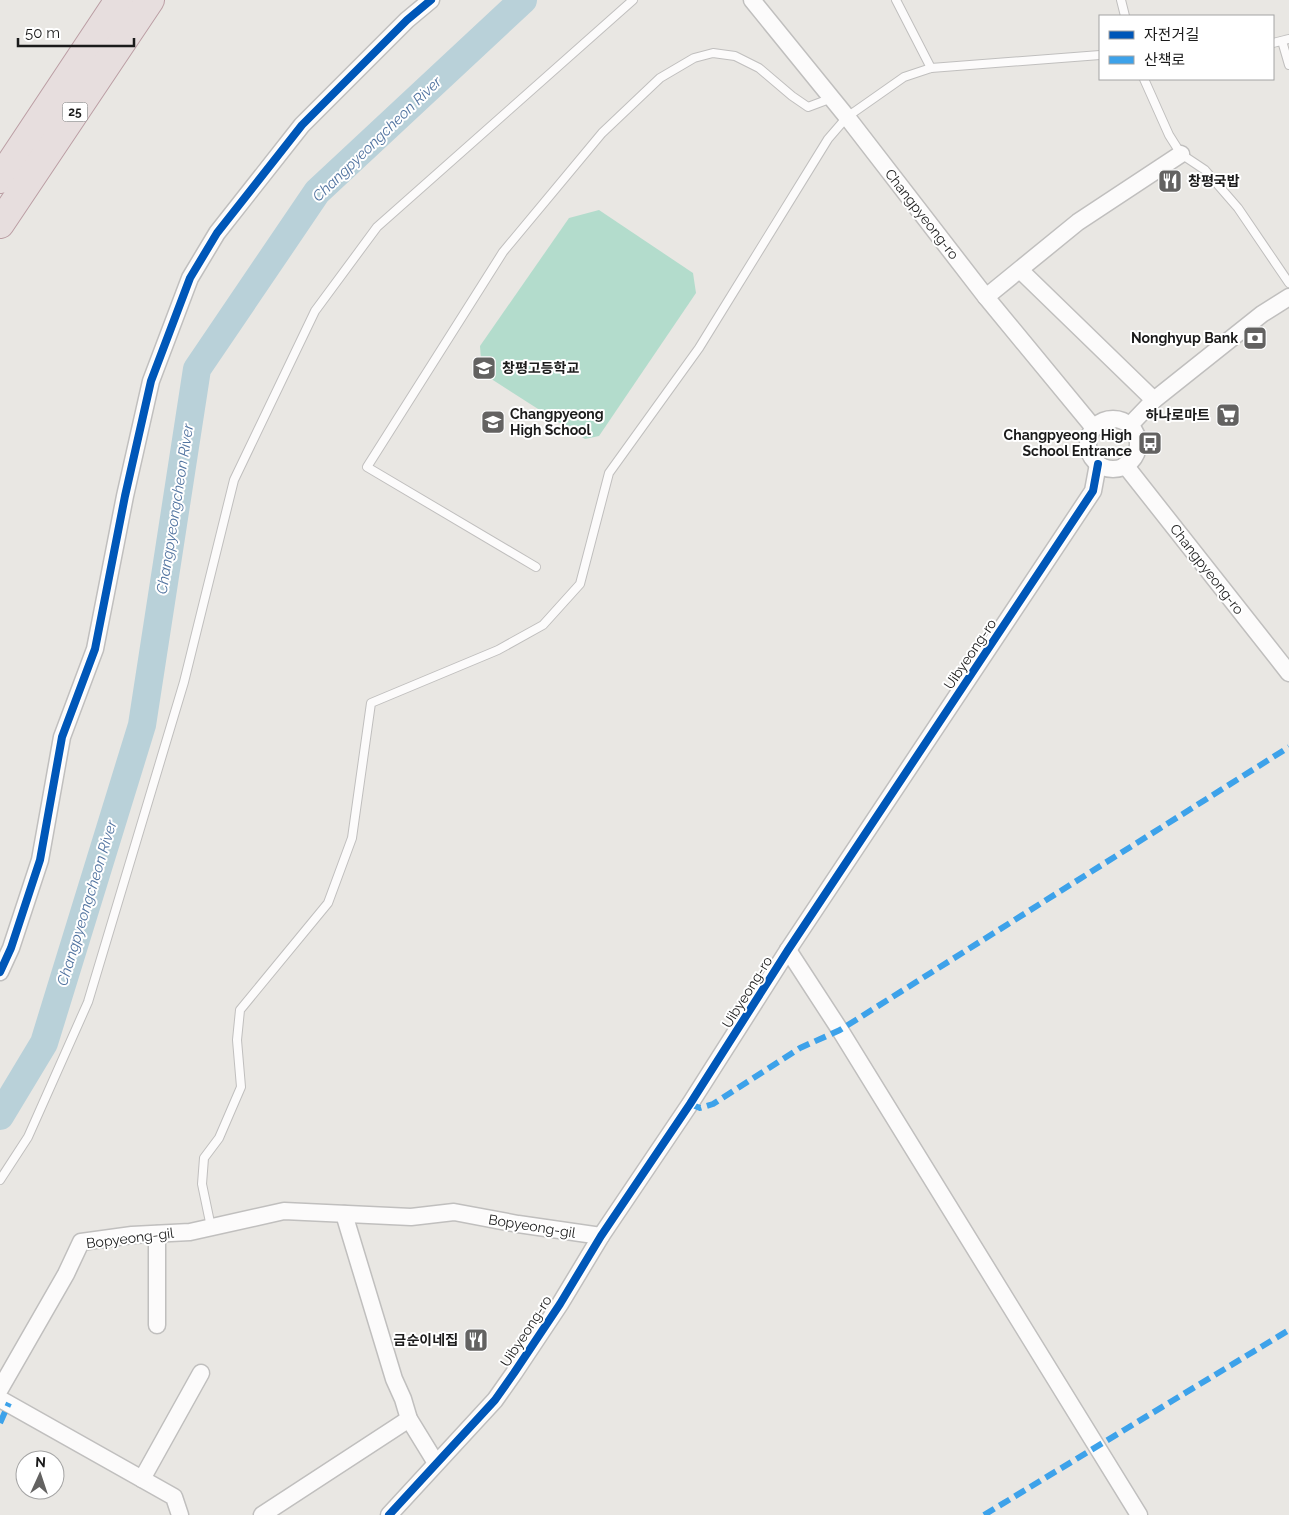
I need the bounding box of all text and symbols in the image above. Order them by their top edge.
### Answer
scale bar [18,15,134,47]
legend [1099,15,1274,80]
text: 50 m [25,24,60,42]
text: 자전거길 [1144,26,1199,44]
text: 산책로 [1144,51,1185,69]
water label: Changpyeongcheon River [309,72,446,205]
road number: 25 [62,102,88,121]
street label: Changpyeong-ro [882,166,962,262]
restaurant icon: 창평국밥 [1157,168,1183,194]
place label: 창평국밥 [1188,173,1240,189]
bank icon: Nonghyup Bank [1242,325,1268,351]
place label: Nonghyup Bank [1131,330,1238,346]
school or university icon: 창평고등학교 [471,355,497,381]
place label: 창평고등학교 [502,360,579,376]
supermarket icon: 하나로마트 [1215,402,1241,428]
place label: Changpyeong High School [510,406,604,438]
place label: 하나로마트 [1146,407,1210,423]
school or university icon: Changpyeong High School [480,409,506,435]
water label: Changpyeongcheon River [153,422,197,595]
place label: Changpyeong High School Entrance [1004,427,1133,459]
bus stop icon: Changpyeong High School Entrance [1137,430,1163,456]
street label: Changpyeong-ro [1167,521,1247,617]
street label: Uibyeong-ro [941,616,999,692]
water label: Changpyeongcheon River [53,817,121,988]
street label: Uibyeong-ro [719,953,775,1031]
street label: Bopyeong-gil [487,1211,577,1241]
street label: Bopyeong-gil [85,1225,175,1251]
street label: Uibyeong-ro [497,1292,555,1370]
restaurant icon: 금순이네집 [463,1327,489,1353]
place label: 금순이네집 [394,1332,458,1348]
north arrow [15,1450,65,1500]
text: N [35,1454,46,1470]

